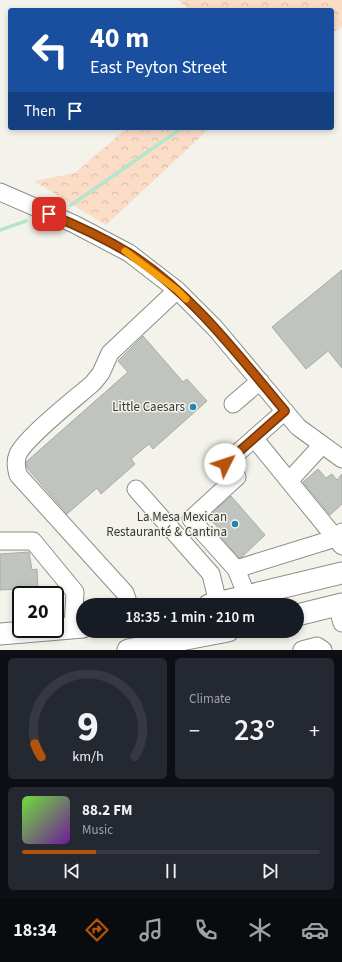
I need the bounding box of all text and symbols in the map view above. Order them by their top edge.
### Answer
text: 40 m [90,18,149,58]
icon: left [24,24,76,76]
text: East Peyton Street [90,55,227,80]
icon: arrive [64,100,86,122]
text: Then [24,101,56,122]
pin [32,197,66,231]
icon: arrive [38,203,60,225]
place label: Little Caesars [112,398,186,416]
marker: Little Caesars [188,402,198,412]
position arrow [204,443,246,485]
place label: La Mesa Mexican Restauranté & Cantina [106,508,227,541]
marker: La Mesa Mexican Restauranté & Cantina [230,519,240,529]
speed limit sign: 20 [12,586,64,638]
text: 18:35 · 1 min · 210 m [125,607,255,628]
text: Climate [189,690,231,708]
text: 9 [77,696,98,756]
text: 23° [234,709,275,752]
text: − [189,715,200,747]
text: + [309,715,320,747]
text: km/h [72,745,103,766]
text: 88.2 FM [82,800,133,821]
text: Music [82,821,113,839]
icon: previous [61,860,83,882]
icon: pause [160,860,182,882]
icon: next [259,860,281,882]
icon: directions [83,916,111,944]
icon: music [137,916,165,944]
icon: phone [192,916,220,944]
icon: climate [246,916,274,944]
icon: car [301,916,329,944]
text: 18:34 [13,918,57,943]

